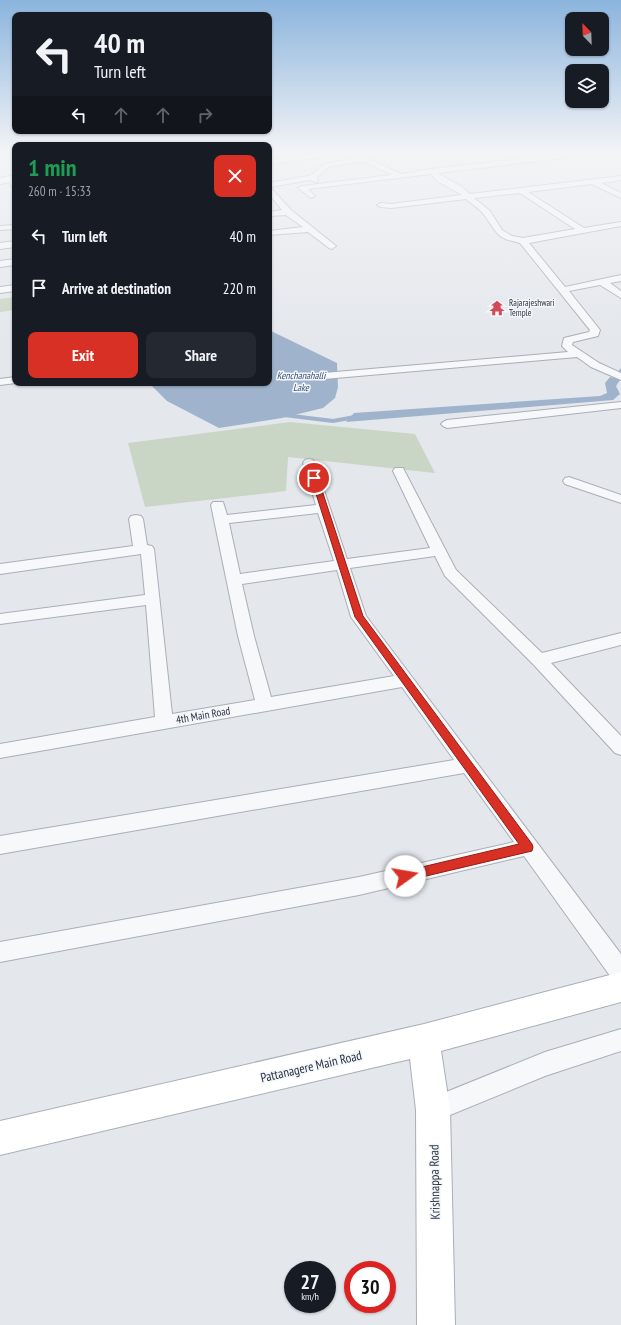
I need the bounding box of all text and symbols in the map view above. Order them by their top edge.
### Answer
north arrow [565,12,609,56]
map controls [565,12,609,108]
text: 40 m [94,24,145,61]
icon: left [28,28,80,80]
text: Turn left [94,60,146,83]
button: layers [565,64,609,108]
icon: left [68,104,90,126]
icon: ahead [110,104,132,126]
icon: ahead [152,104,174,126]
icon: right [194,104,216,126]
text: 1 min [28,152,76,183]
button: close [214,155,256,197]
text: 260 m · 15:33 [28,183,91,200]
icon: left [28,225,50,247]
text: Turn left [62,227,107,246]
text: 40 m [230,227,256,246]
icon: arrive [28,277,50,299]
text: Arrive at destination [62,279,171,298]
text: 220 m [223,279,256,298]
place label: Rajarajeshwari Temple [509,297,555,318]
temple icon: Rajarajeshwari Temple [488,299,506,317]
button: Exit [28,332,138,378]
button: Share [146,332,256,378]
water label: Kenchanahalli Lake [277,369,327,394]
pin [297,461,331,495]
icon: arrive [303,467,325,489]
street label: 4th Main Road [175,703,231,727]
position arrow [384,855,426,897]
street label: Pattanagere Main Road [259,1047,363,1086]
street label: Krishnappa Road [425,1144,444,1220]
speed limit sign: 30 [344,1261,396,1313]
text: 27 [300,1269,320,1295]
text: km/h [301,1290,319,1303]

